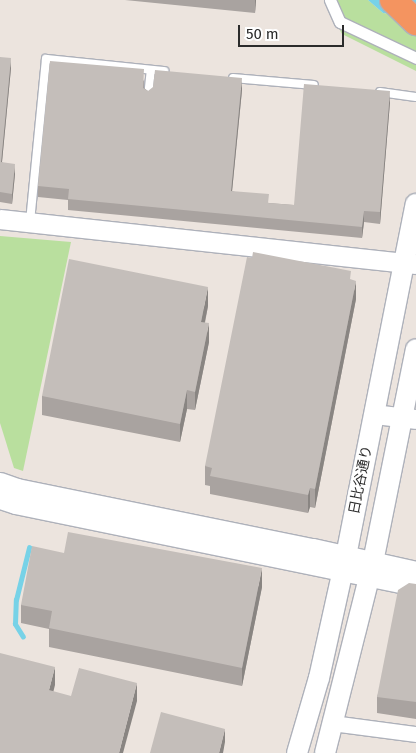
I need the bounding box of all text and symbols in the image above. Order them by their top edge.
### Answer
scale bar [241,15,347,47]
text: 50 m [246,25,279,43]
street label: 日比谷通り [346,444,376,516]

